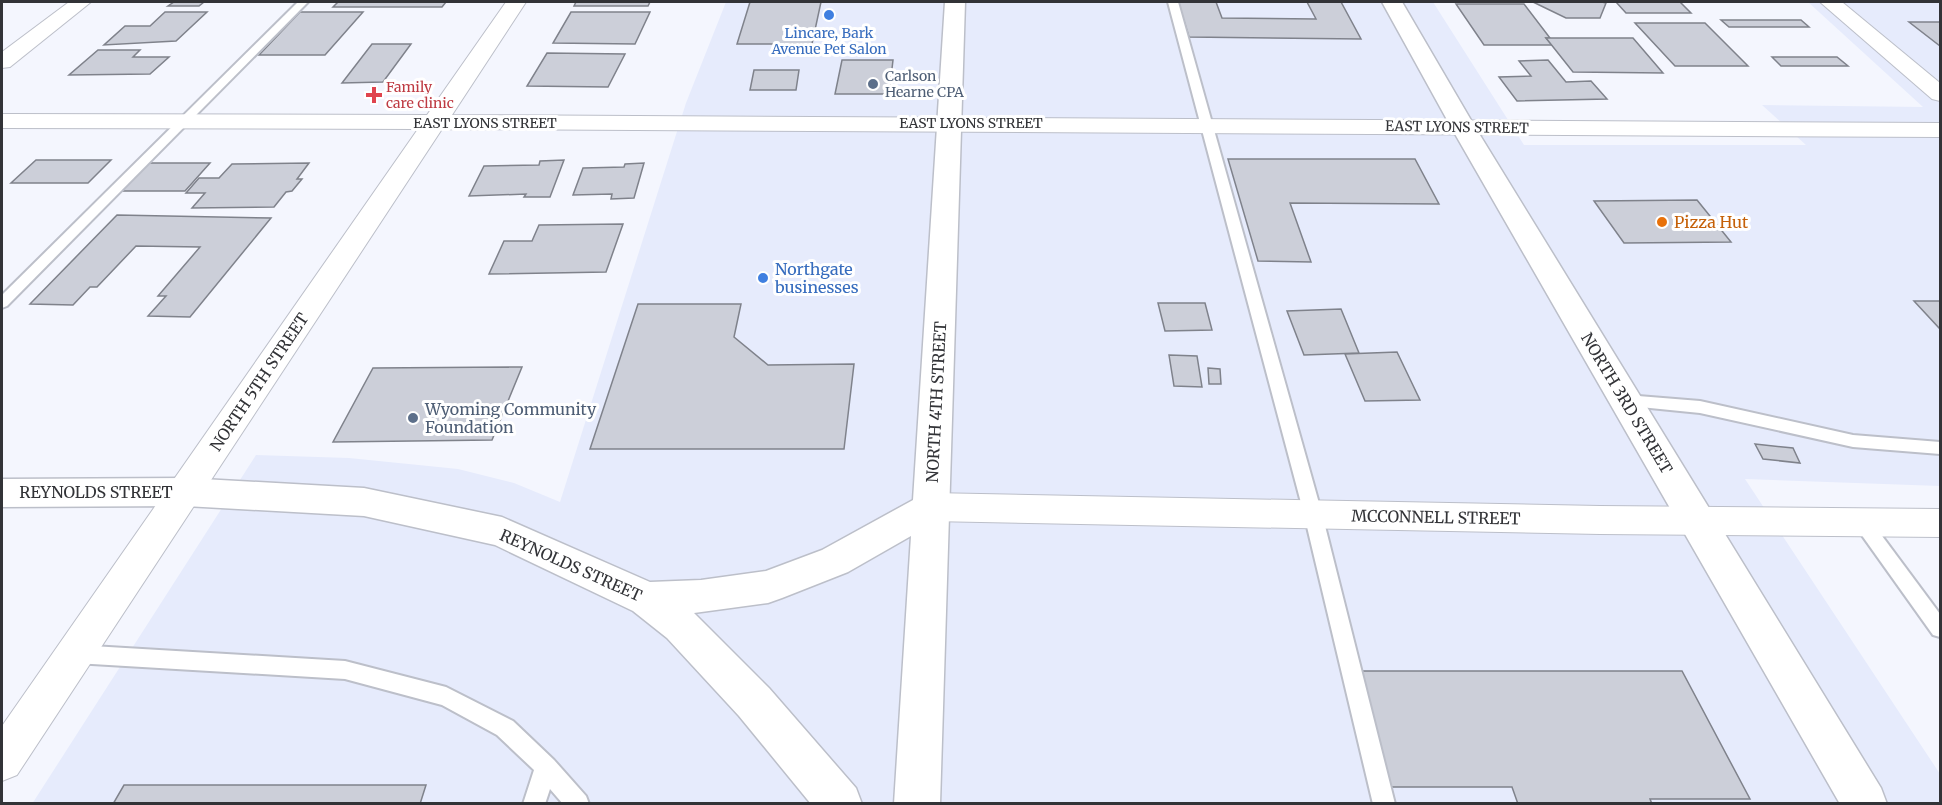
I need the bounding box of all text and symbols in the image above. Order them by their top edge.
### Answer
marker: Lincare, Bark Avenue Pet Salon [822,8,836,22]
place label: Lincare, Bark Avenue Pet Salon [770,24,887,58]
place label: Carlson Hearne CPA [885,67,964,101]
marker: Carlson Hearne CPA [866,77,880,91]
place label: Family care clinic [386,78,454,112]
marker: Family care clinic [367,88,381,102]
street label: EAST LYONS STREET [413,114,557,132]
street label: EAST LYONS STREET [899,114,1043,132]
street label: EAST LYONS STREET [1385,117,1529,137]
place label: Pizza Hut [1674,212,1749,232]
marker: Pizza Hut [1655,215,1669,229]
place label: Northgate businesses [774,259,859,297]
marker: Northgate businesses [756,271,770,285]
street label: NORTH 5TH STREET [205,309,313,455]
street label: NORTH 4TH STREET [922,321,950,483]
street label: NORTH 3RD STREET [1577,329,1677,477]
place label: Wyoming Community Foundation [424,399,597,437]
marker: Wyoming Community Foundation [406,411,420,425]
street label: REYNOLDS STREET [19,482,173,502]
street label: MCCONNELL STREET [1351,506,1521,528]
street label: REYNOLDS STREET [497,525,645,605]

